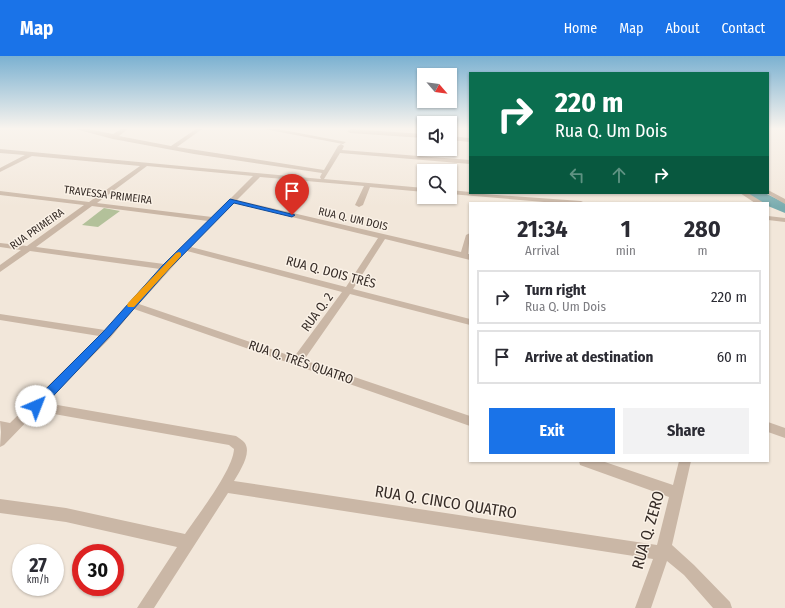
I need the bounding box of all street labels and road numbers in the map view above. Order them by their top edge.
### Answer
street label: TRAVESSA PRIMEIRA [63,183,153,207]
street label: RUA Q. UM DOIS [317,205,389,233]
street label: RUA PRIMEIRA [8,206,67,252]
street label: RUA Q. DOIS TRÊS [284,253,378,291]
street label: RUA Q. 2 [298,290,336,334]
street label: RUA Q. TRÊS QUATRO [247,337,355,387]
street label: RUA Q. CINCO QUATRO [374,481,518,523]
street label: RUA Q. ZERO [628,489,668,571]

